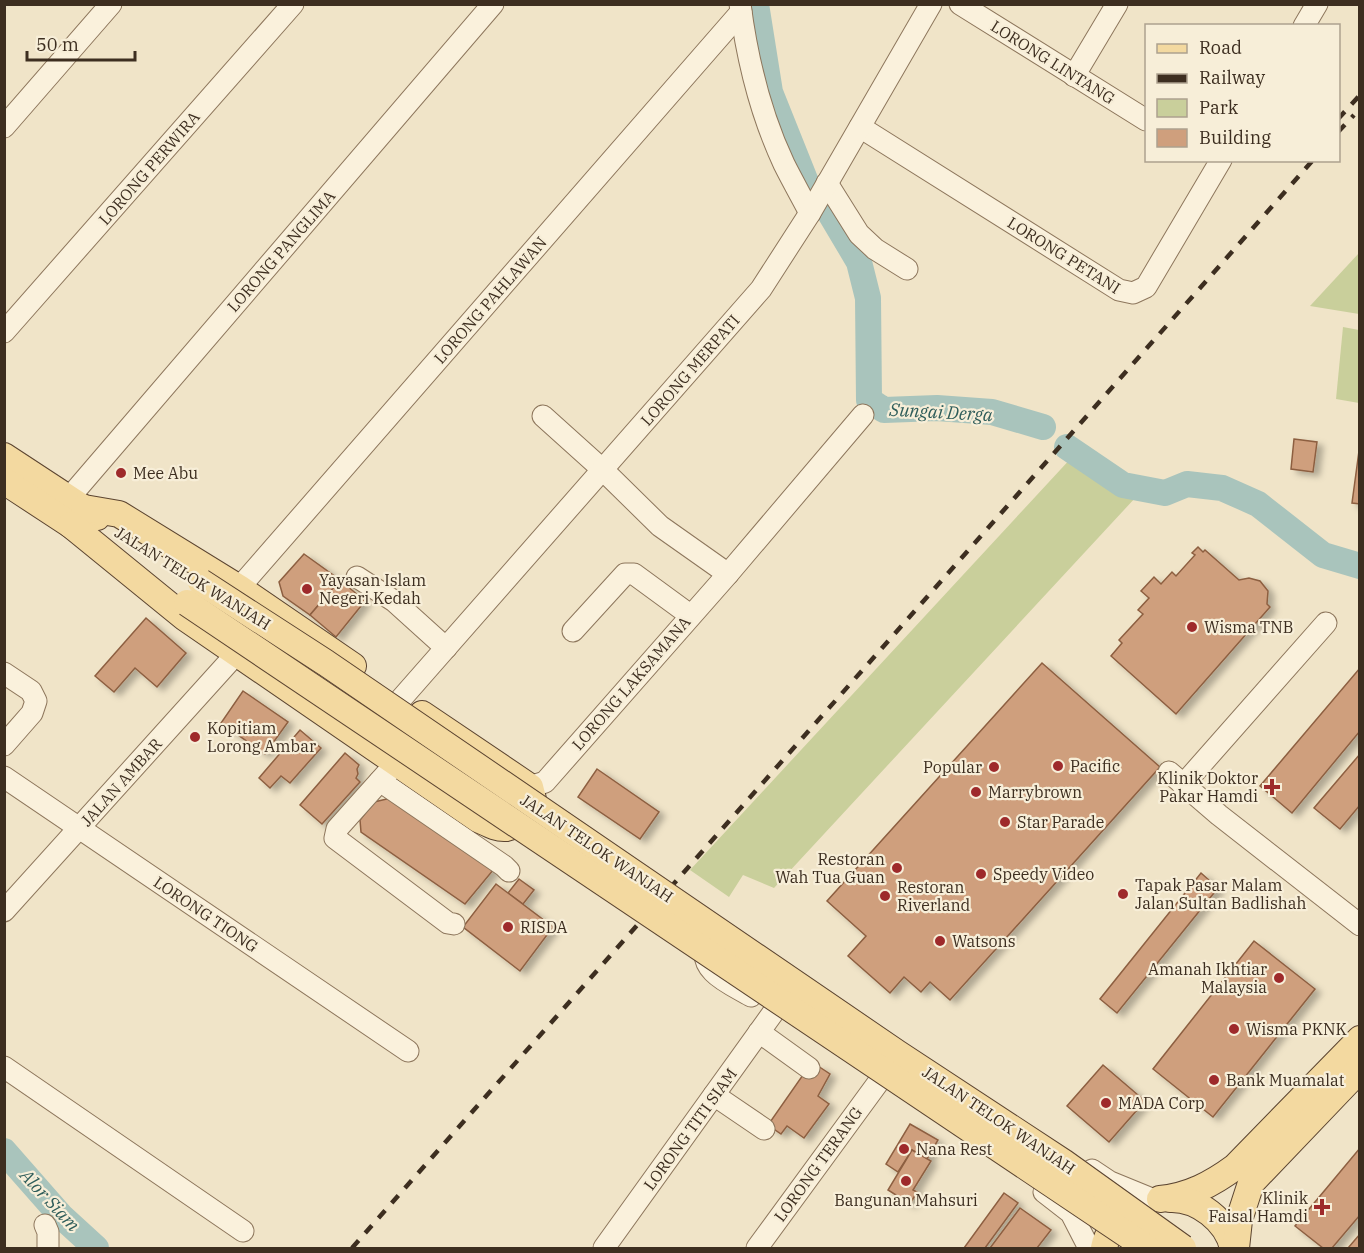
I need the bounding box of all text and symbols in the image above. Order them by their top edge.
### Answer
street label: LORONG LINTANG [987,16,1119,108]
scale bar [27,24,135,62]
legend [1145,24,1340,162]
text: 50 m [36,33,79,56]
text: Road [1199,36,1242,59]
text: Railway [1199,66,1265,89]
text: Park [1199,96,1239,119]
street label: LORONG PERWIRA [94,107,204,229]
text: Building [1199,126,1271,149]
street label: LORONG PANGLIMA [223,186,339,316]
street label: LORONG PETANI [1004,212,1124,298]
street label: LORONG PAHLAWAN [429,232,551,368]
street label: LORONG MERPATI [636,310,744,430]
water label: Sungai Derga [888,398,993,426]
place label: Mee Abu [133,463,198,483]
marker: Mee Abu [114,466,128,480]
street label: JALAN TELOK WANJAH [111,522,275,634]
place label: Yayasan Islam Negeri Kedah [319,570,426,608]
marker: Yayasan Islam Negeri Kedah [300,582,314,596]
street label: LORONG LAKSAMANA [567,612,695,754]
place label: Wisma TNB [1204,617,1293,637]
marker: Wisma TNB [1185,620,1199,634]
place label: Kopitiam Lorong Ambar [207,718,316,756]
marker: Kopitiam Lorong Ambar [188,730,202,744]
street label: JALAN AMBAR [76,734,166,830]
place label: Pacific [1070,756,1120,776]
place label: Popular [923,757,982,777]
marker: Pacific [1051,759,1065,773]
marker: Popular [987,760,1001,774]
place label: Klinik Doktor Pakar Hamdi [1157,768,1258,806]
marker: Klinik Doktor Pakar Hamdi [1263,778,1281,796]
place label: Marrybrown [988,782,1082,802]
marker: Marrybrown [969,785,983,799]
street label: JALAN TELOK WANJAH [517,789,677,907]
place label: Star Parade [1017,812,1104,832]
marker: Star Parade [998,815,1012,829]
place label: Restoran Wah Tua Guan [775,849,885,887]
marker: Restoran Wah Tua Guan [890,861,904,875]
place label: Speedy Video [993,864,1094,884]
marker: Speedy Video [974,867,988,881]
street label: LORONG TIONG [150,872,262,956]
place label: Tapak Pasar Malam Jalan Sultan Badlishah [1135,875,1306,913]
place label: Restoran Riverland [897,877,971,915]
marker: Tapak Pasar Malam Jalan Sultan Badlishah [1116,887,1130,901]
marker: Restoran Riverland [878,889,892,903]
place label: RISDA [520,917,568,937]
marker: RISDA [501,920,515,934]
place label: Watsons [952,931,1016,951]
marker: Watsons [933,934,947,948]
place label: Amanah Ikhtiar Malaysia [1148,959,1267,997]
marker: Amanah Ikhtiar Malaysia [1272,971,1286,985]
place label: Wisma PKNK [1246,1019,1347,1039]
marker: Wisma PKNK [1227,1022,1241,1036]
street label: JALAN TELOK WANJAH [919,1061,1079,1179]
street label: LORONG TITI SIAM [639,1064,741,1194]
place label: Bank Muamalat [1226,1070,1345,1090]
marker: Bank Muamalat [1207,1073,1221,1087]
place label: MADA Corp [1118,1093,1205,1113]
marker: MADA Corp [1099,1096,1113,1110]
street label: LORONG TERANG [770,1103,866,1225]
place label: Nana Rest [916,1139,993,1159]
marker: Nana Rest [897,1142,911,1156]
water label: Alor Siam [15,1163,85,1236]
marker: Bangunan Mahsuri [899,1174,913,1188]
place label: Klinik Faisal Hamdi [1208,1188,1309,1226]
place label: Bangunan Mahsuri [834,1190,978,1210]
marker: Klinik Faisal Hamdi [1313,1198,1331,1216]

